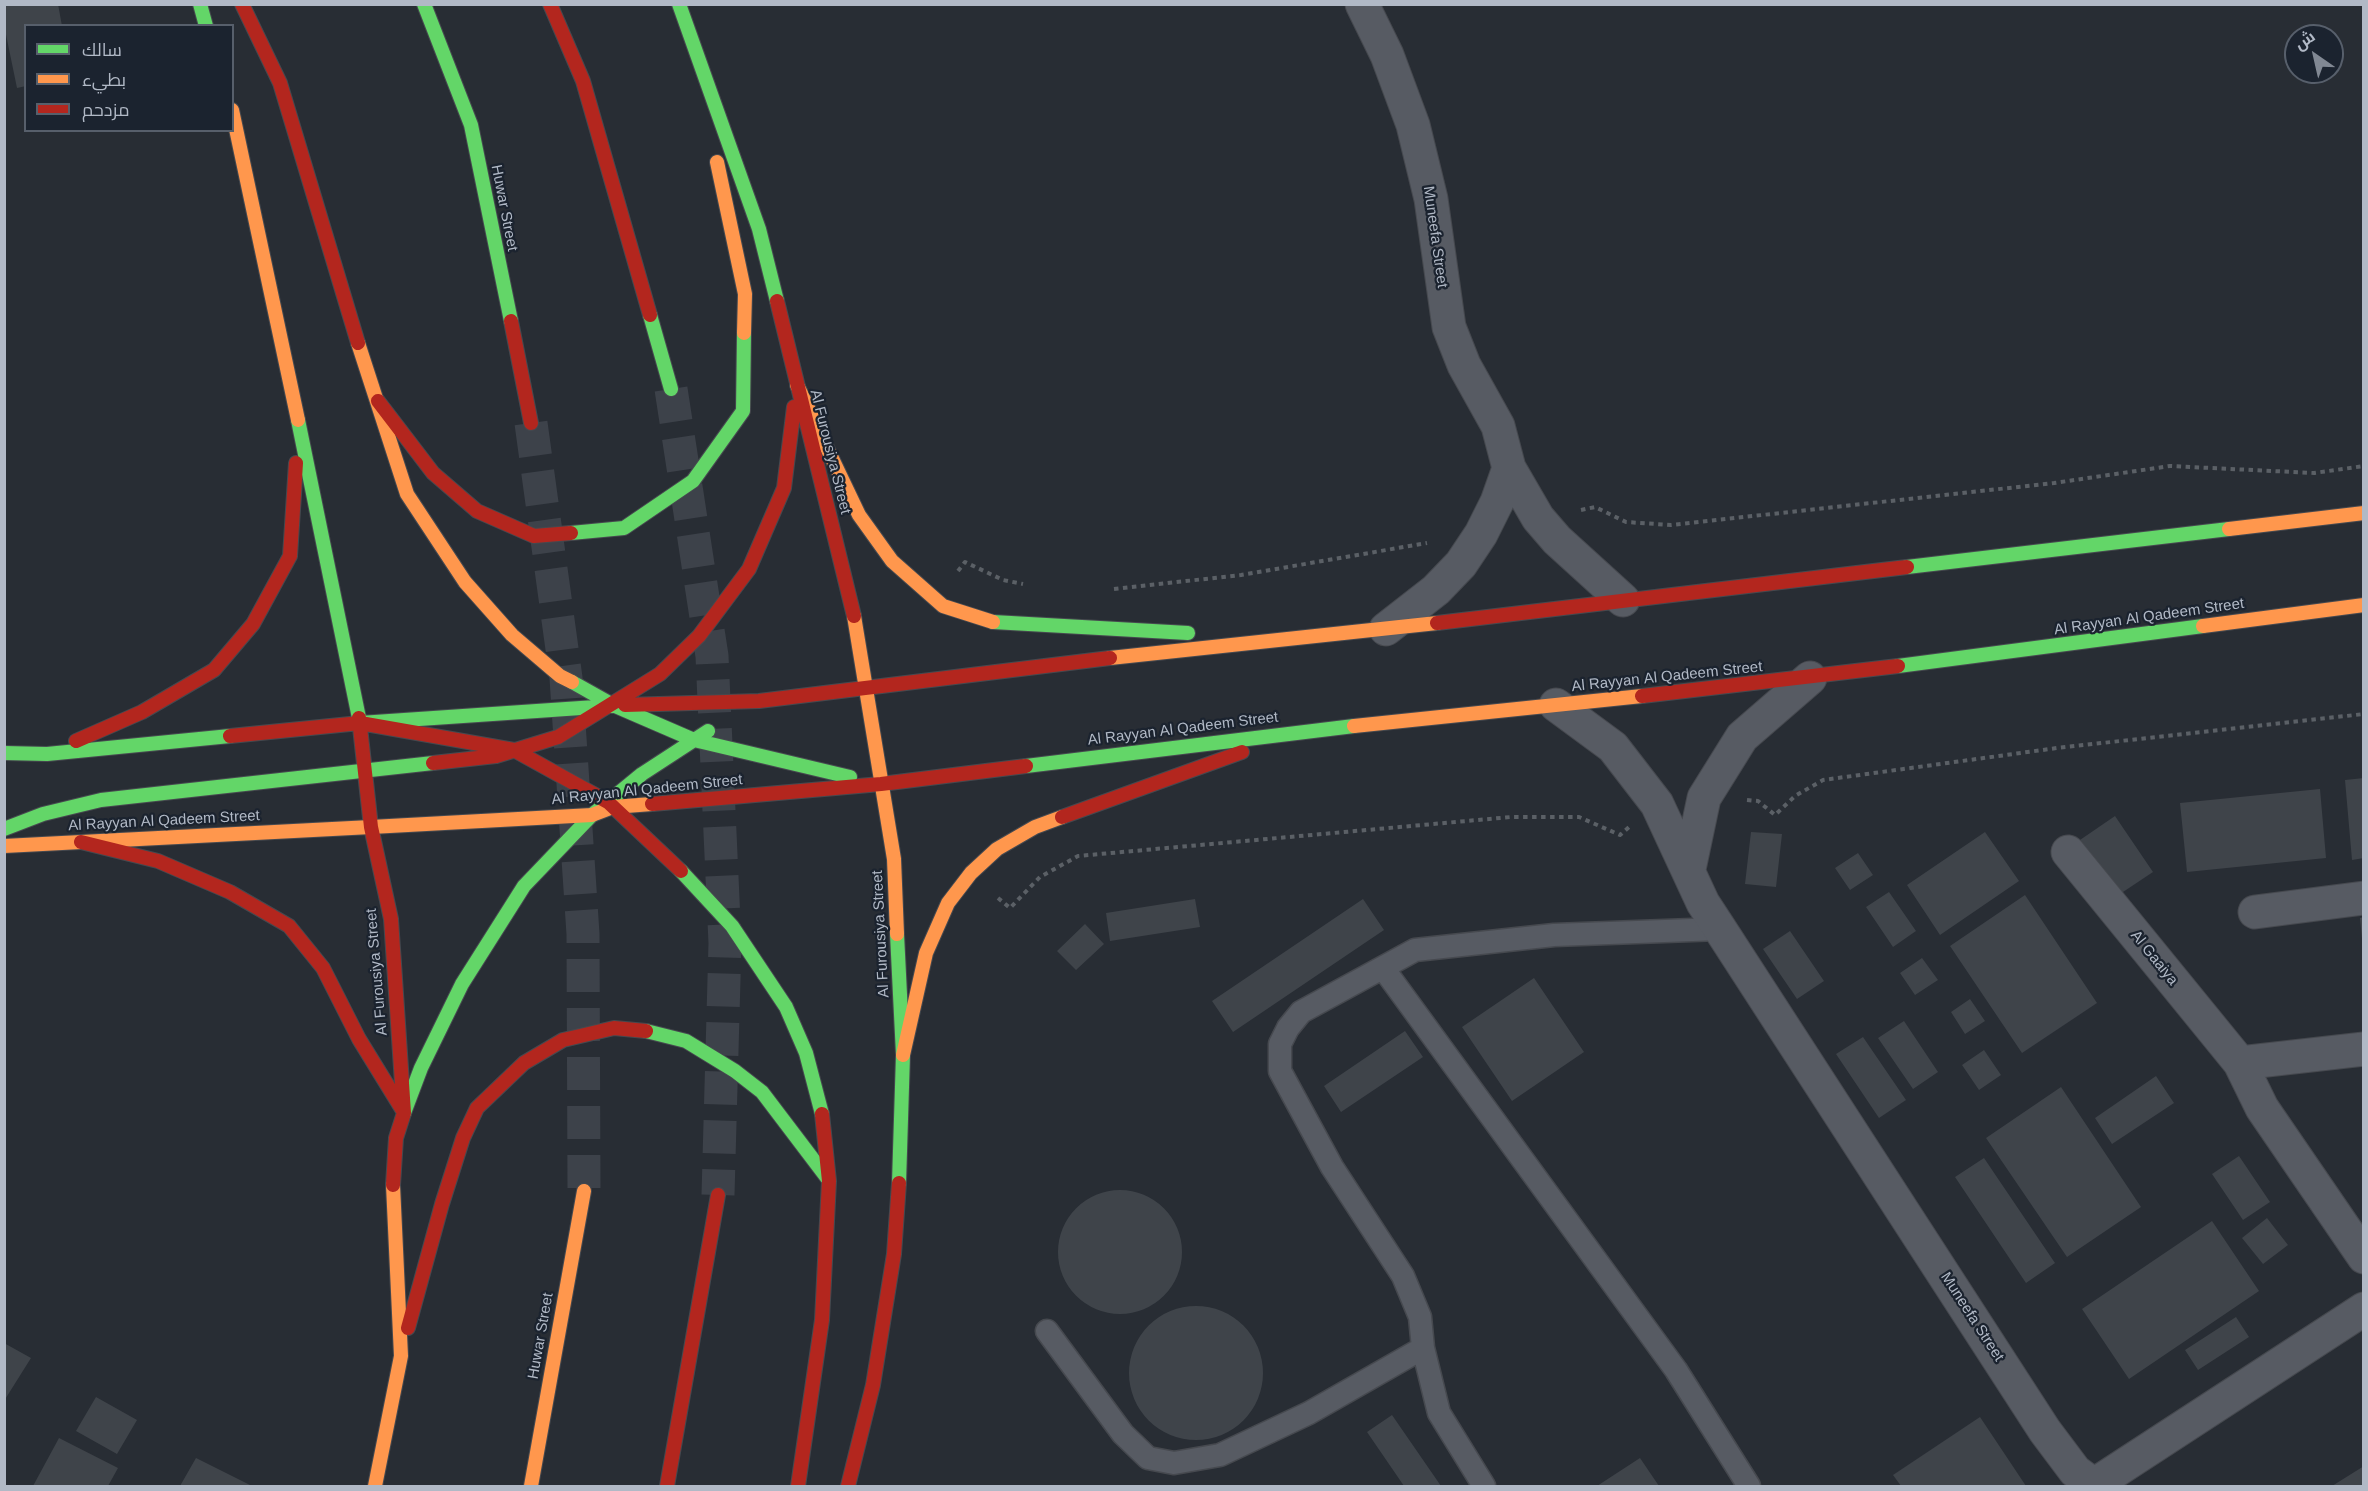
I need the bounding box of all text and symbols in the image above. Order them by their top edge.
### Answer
legend [24,24,234,132]
north arrow [2284,24,2344,84]
text: ش [2292,28,2318,53]
text: سالك [82,40,122,60]
text: بطيء [82,70,126,90]
text: مزدحم [82,100,130,120]
street label: Huwar Street [487,163,521,253]
street label: Muneefa Street [1419,185,1451,289]
street label: Al Furousiya Street [806,388,854,516]
street label: Al Rayyan Al Qadeem Street [2053,595,2245,639]
street label: Al Rayyan Al Qadeem Street [1571,658,1763,696]
street label: Al Rayyan Al Qadeem Street [1087,708,1279,750]
street label: Al Rayyan Al Qadeem Street [551,771,743,809]
street label: Al Rayyan Al Qadeem Street [68,807,260,835]
street label: Al Furousiya Street [869,870,893,998]
street label: Al Furousiya Street [362,908,392,1036]
street label: Al Gaaiya [2127,927,2181,989]
street label: Muneefa Street [1937,1269,2007,1365]
street label: Huwar Street [525,1291,557,1381]

